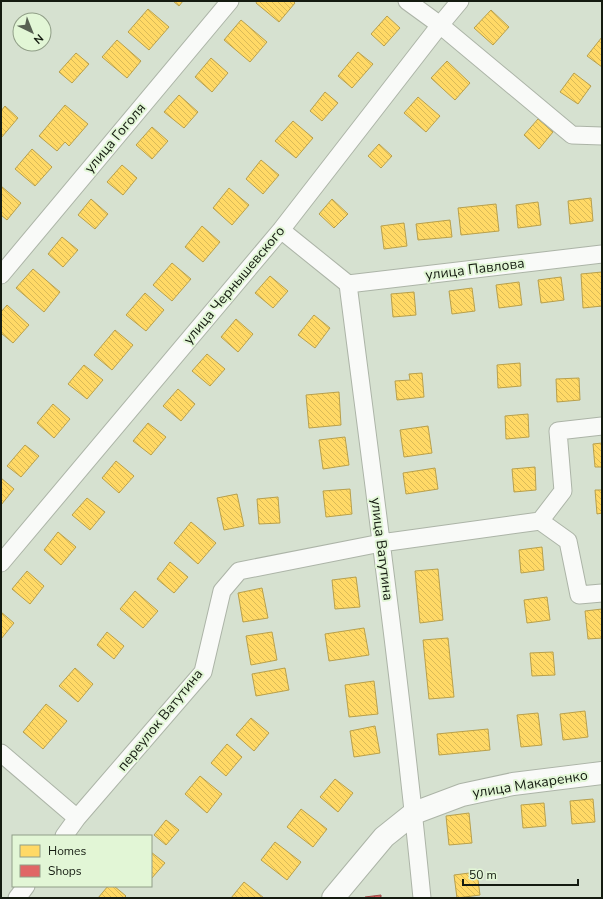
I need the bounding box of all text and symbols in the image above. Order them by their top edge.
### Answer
north arrow [12,12,52,52]
text: N [30,31,47,47]
street label: улица Гоголя [80,99,150,177]
street label: улица Чернышевского [179,222,289,348]
street label: улица Павлова [424,254,526,284]
street label: улица Ватутина [366,497,398,601]
street label: переулок Ватутина [113,665,207,775]
street label: улица Макаренко [471,765,589,802]
legend [12,835,152,887]
text: Homes [48,843,86,859]
scale bar [463,861,578,887]
text: Shops [48,863,82,879]
text: 50 m [469,867,497,883]

